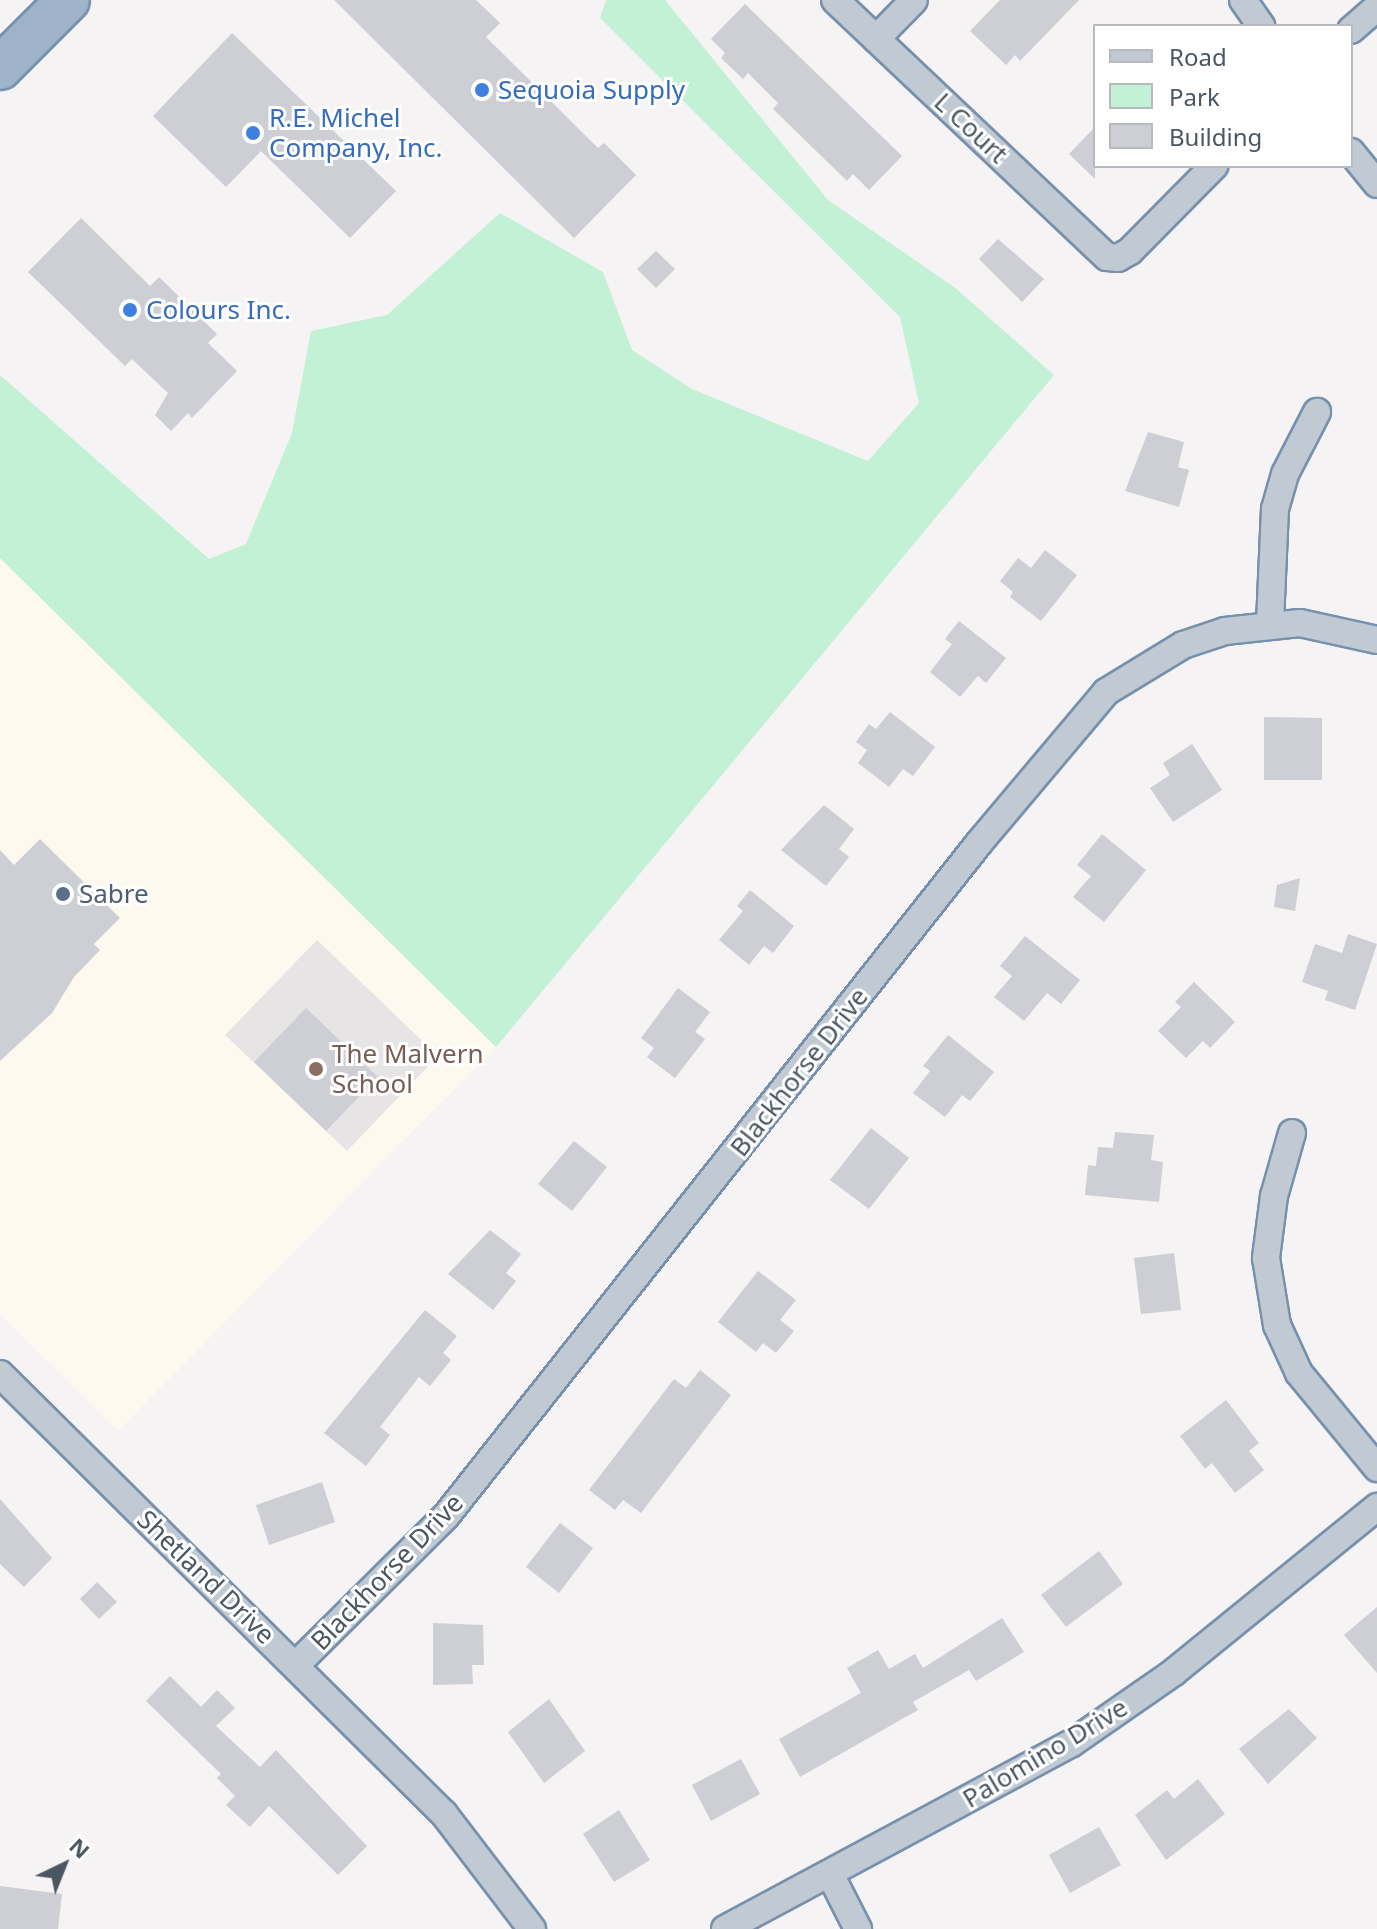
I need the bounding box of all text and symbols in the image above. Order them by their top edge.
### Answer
legend [1093,24,1353,168]
text: Road [1169,40,1227,73]
place label: Sequoia Supply [498,74,685,106]
text: Park [1169,80,1220,113]
marker: Sequoia Supply [473,81,491,99]
street label: L Court [928,86,1014,170]
place label: R.E. Michel Company, Inc. [269,102,442,164]
text: Building [1169,120,1262,153]
marker: R.E. Michel Company, Inc. [244,124,262,142]
place label: Colours Inc. [146,294,291,326]
marker: Colours Inc. [121,301,139,319]
place label: Sabre [79,878,149,910]
marker: Sabre [54,885,72,903]
street label: Blackhorse Drive [724,982,874,1162]
place label: The Malvern School [332,1038,484,1100]
marker: The Malvern School [307,1060,325,1078]
street label: Blackhorse Drive [304,1487,470,1657]
street label: Shetland Drive [131,1504,281,1650]
street label: Palomino Drive [957,1692,1133,1814]
north arrow [24,1825,104,1905]
text: N [64,1830,97,1865]

